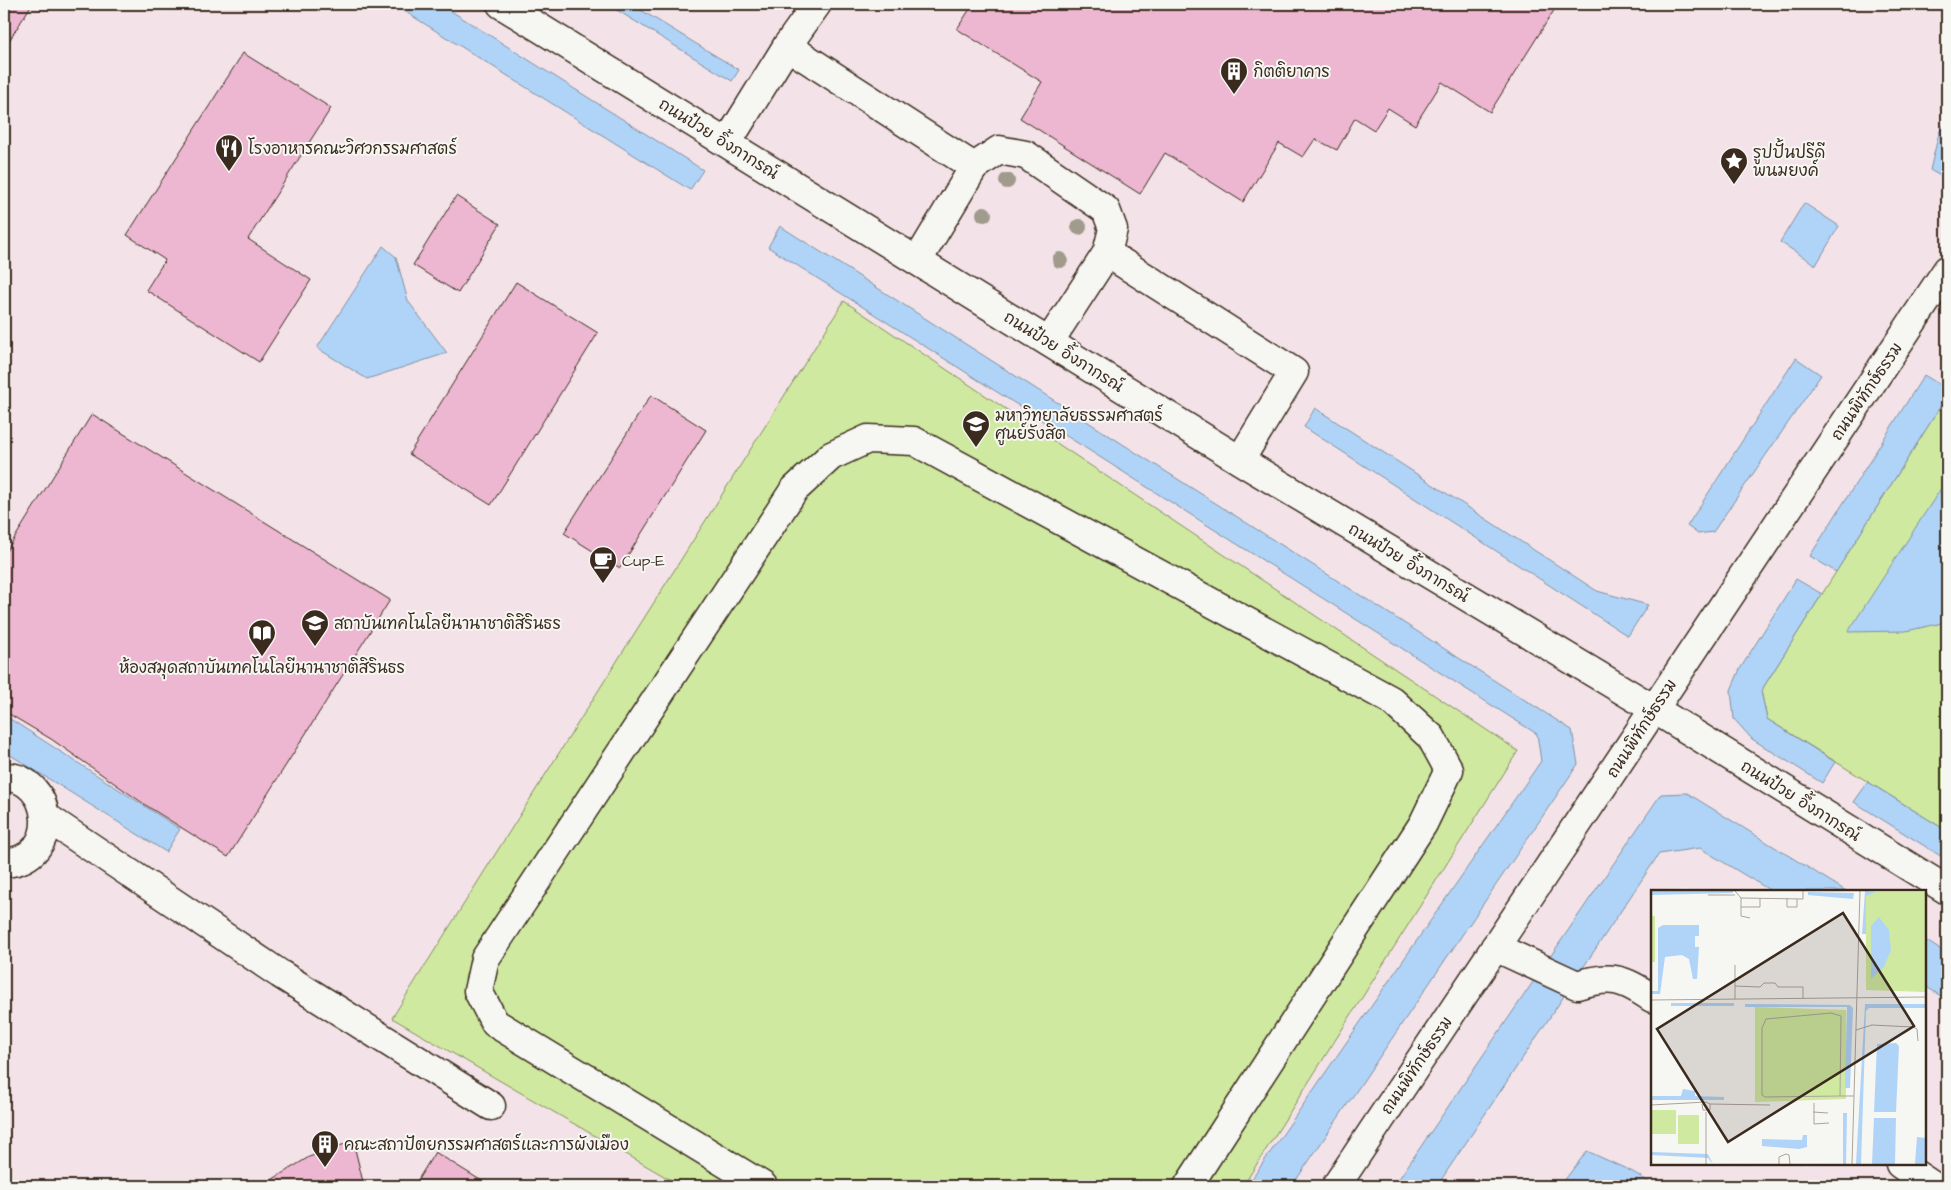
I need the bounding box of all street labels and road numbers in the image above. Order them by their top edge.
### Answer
street label: ถนนป๋วย อิ้งภากรณ์ [655,90,785,184]
street label: ถนนป๋วย อิ้งภากรณ์ [1000,303,1130,397]
street label: ถนนพิทักษ์ธรรม [1825,338,1908,445]
street label: ถนนป๋วย อิ้งภากรณ์ [1344,514,1475,608]
street label: ถนนพิทักษ์ธรรม [1601,674,1682,782]
street label: ถนนป๋วย อึ้งภากรณ์ [1737,752,1867,846]
street label: ถนนพิทักษ์ธรรม [1375,1012,1458,1119]

